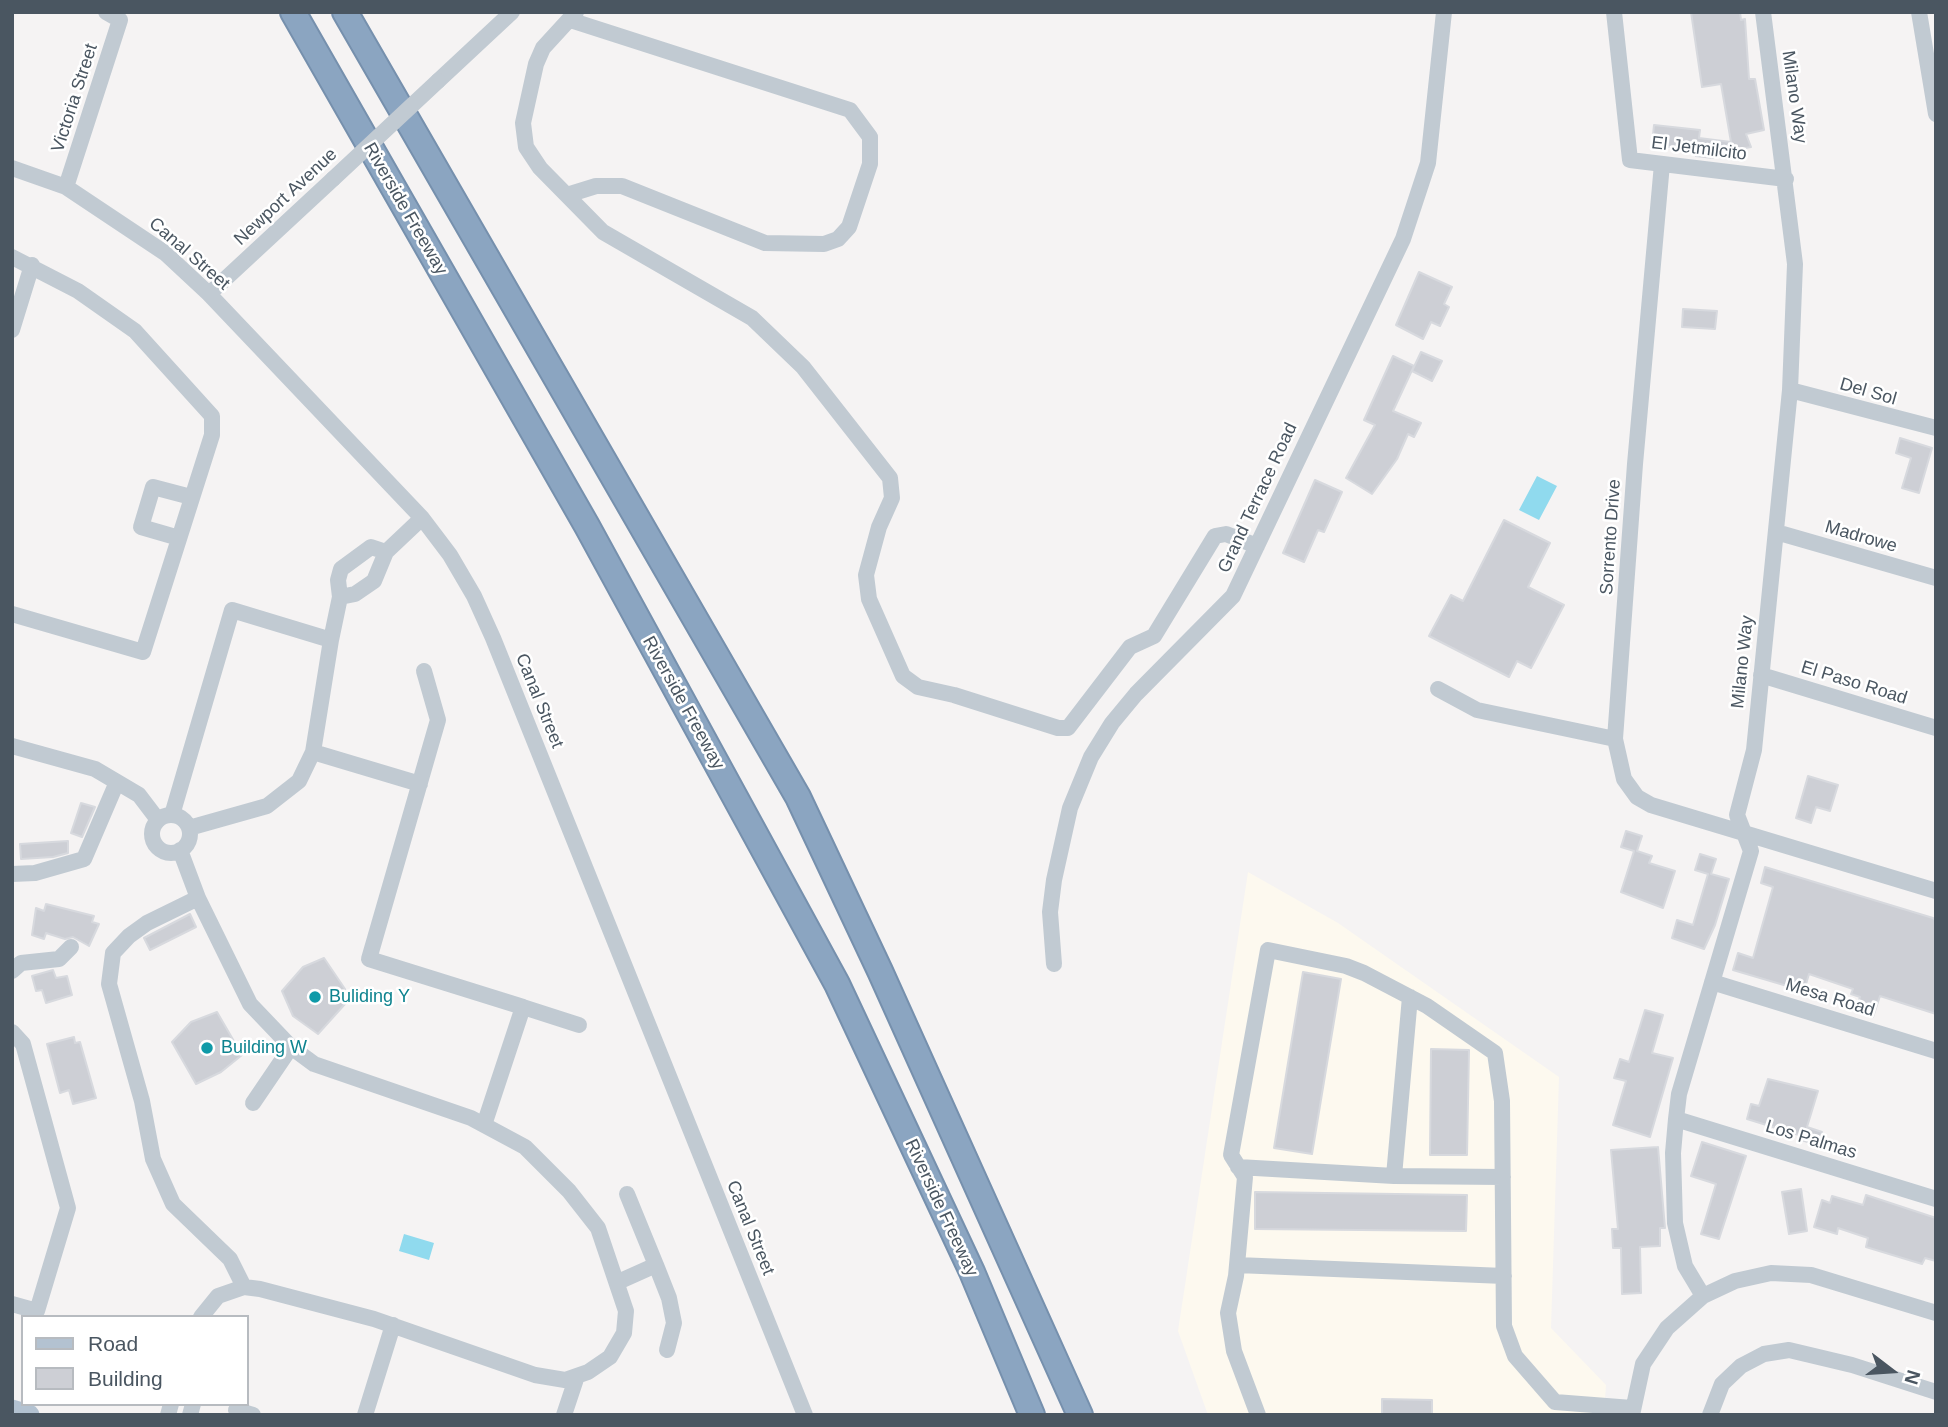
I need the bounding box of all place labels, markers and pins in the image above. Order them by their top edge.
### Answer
place label: Buliding Y [329,986,410,1008]
marker: Buliding Y [307,989,323,1005]
place label: Building W [221,1037,307,1059]
marker: Building W [199,1040,215,1056]

